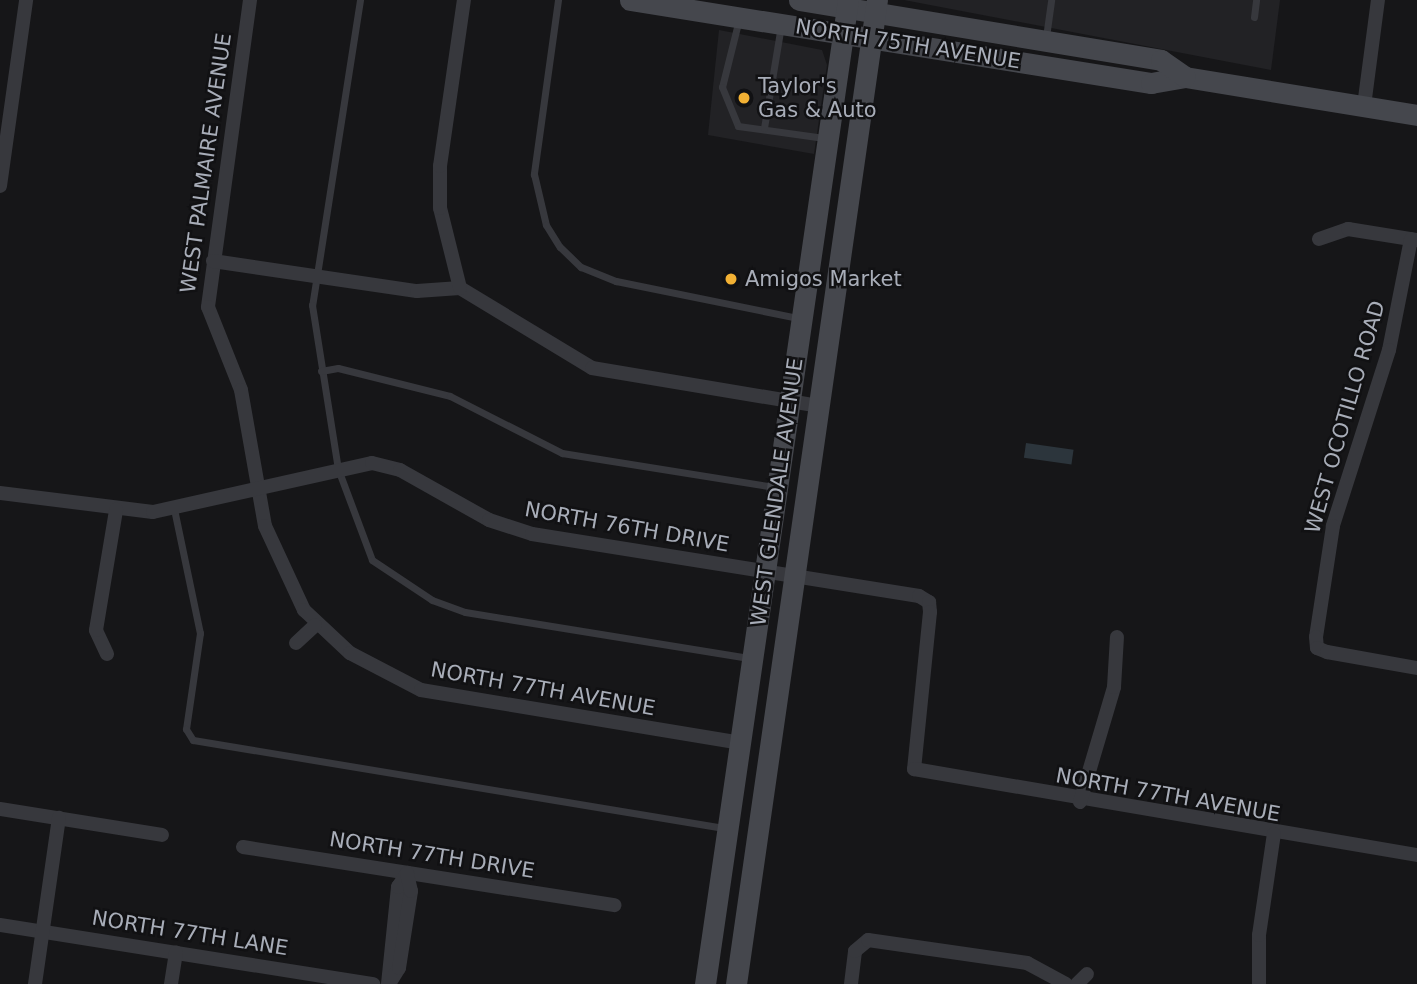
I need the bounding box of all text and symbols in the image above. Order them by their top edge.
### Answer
street label: NORTH 75TH AVENUE [794,14,1022,74]
street label: WEST PALMAIRE AVENUE [175,31,237,295]
place label: Taylor's Gas & Auto [758,73,877,123]
marker: Taylor's Gas & Auto [736,90,752,106]
place label: Amigos Market [745,266,902,292]
marker: Amigos Market [723,271,739,287]
street label: WEST OCOTILLO ROAD [1300,298,1390,536]
street label: WEST GLENDALE AVENUE [746,356,808,628]
street label: NORTH 76TH DRIVE [523,497,731,557]
street label: NORTH 77TH AVENUE [429,657,657,721]
street label: NORTH 77TH AVENUE [1054,763,1282,827]
street label: NORTH 77TH DRIVE [328,826,536,884]
street label: NORTH 77TH LANE [90,905,290,961]

